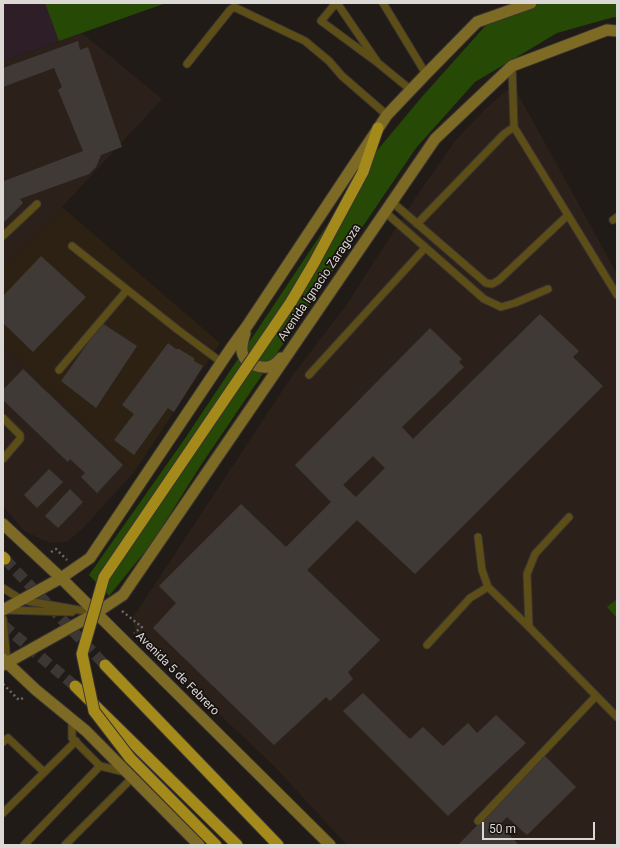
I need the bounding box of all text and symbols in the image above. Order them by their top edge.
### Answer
street label: Avenida Ignacio Zaragoza [276,222,364,344]
street label: Avenida 5 de Febrero [132,629,222,719]
scale bar [484,814,597,840]
text: 50 m [489,822,516,836]

